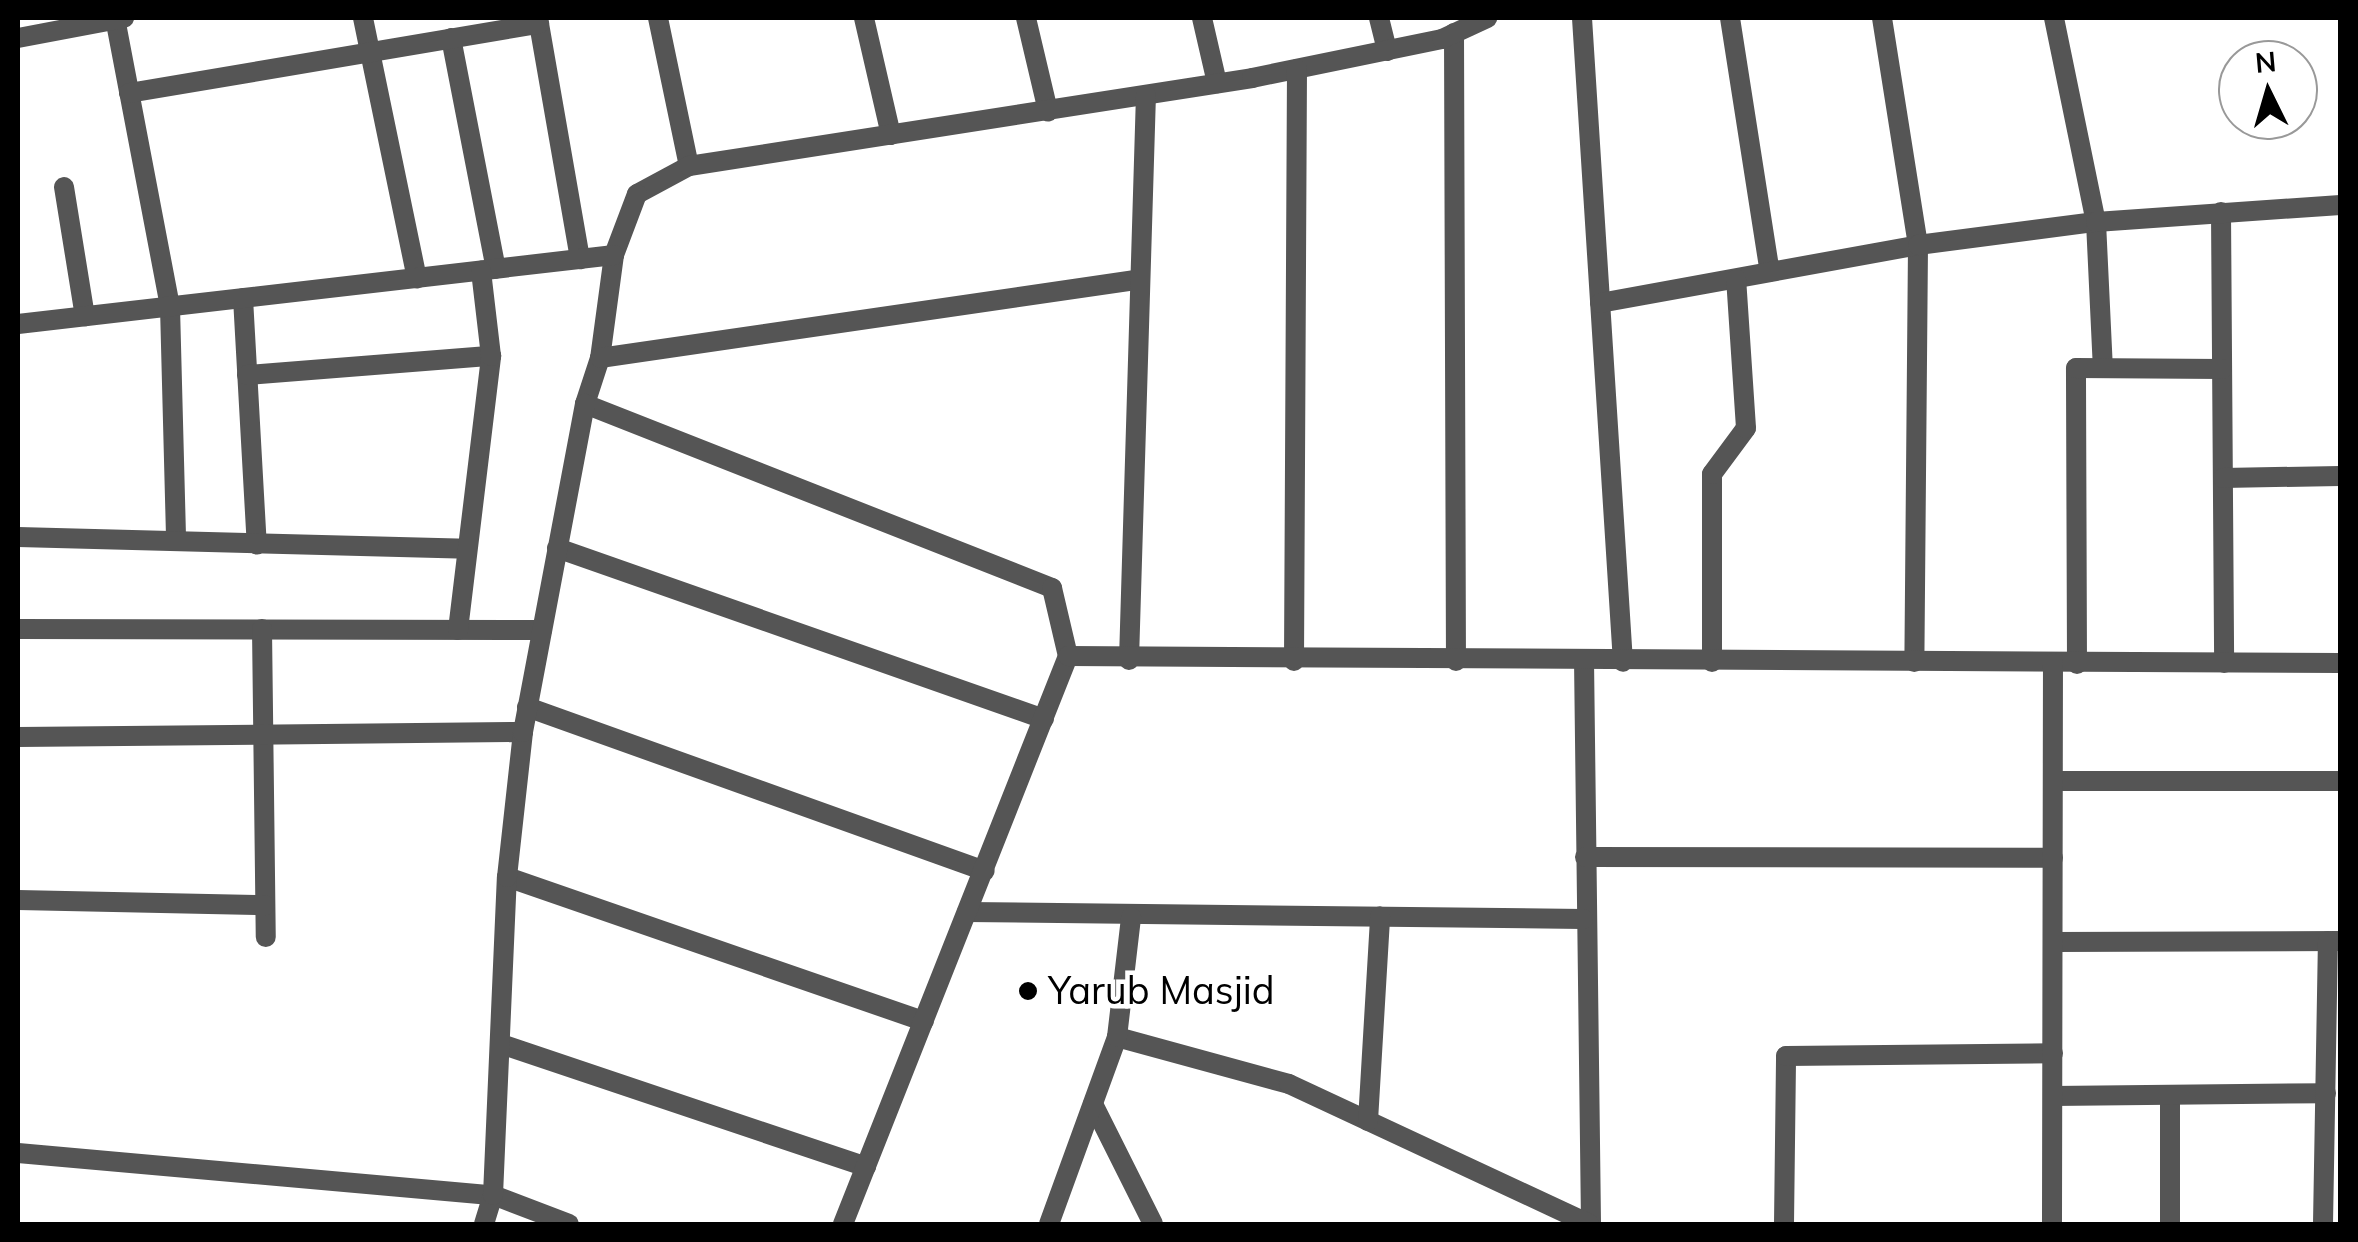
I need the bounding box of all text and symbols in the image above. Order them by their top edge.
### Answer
north arrow [2218,40,2318,140]
text: N [2253,43,2278,80]
place label: Yarub Masjid [1048,968,1275,1014]
marker: Yarub Masjid [1017,980,1039,1002]

